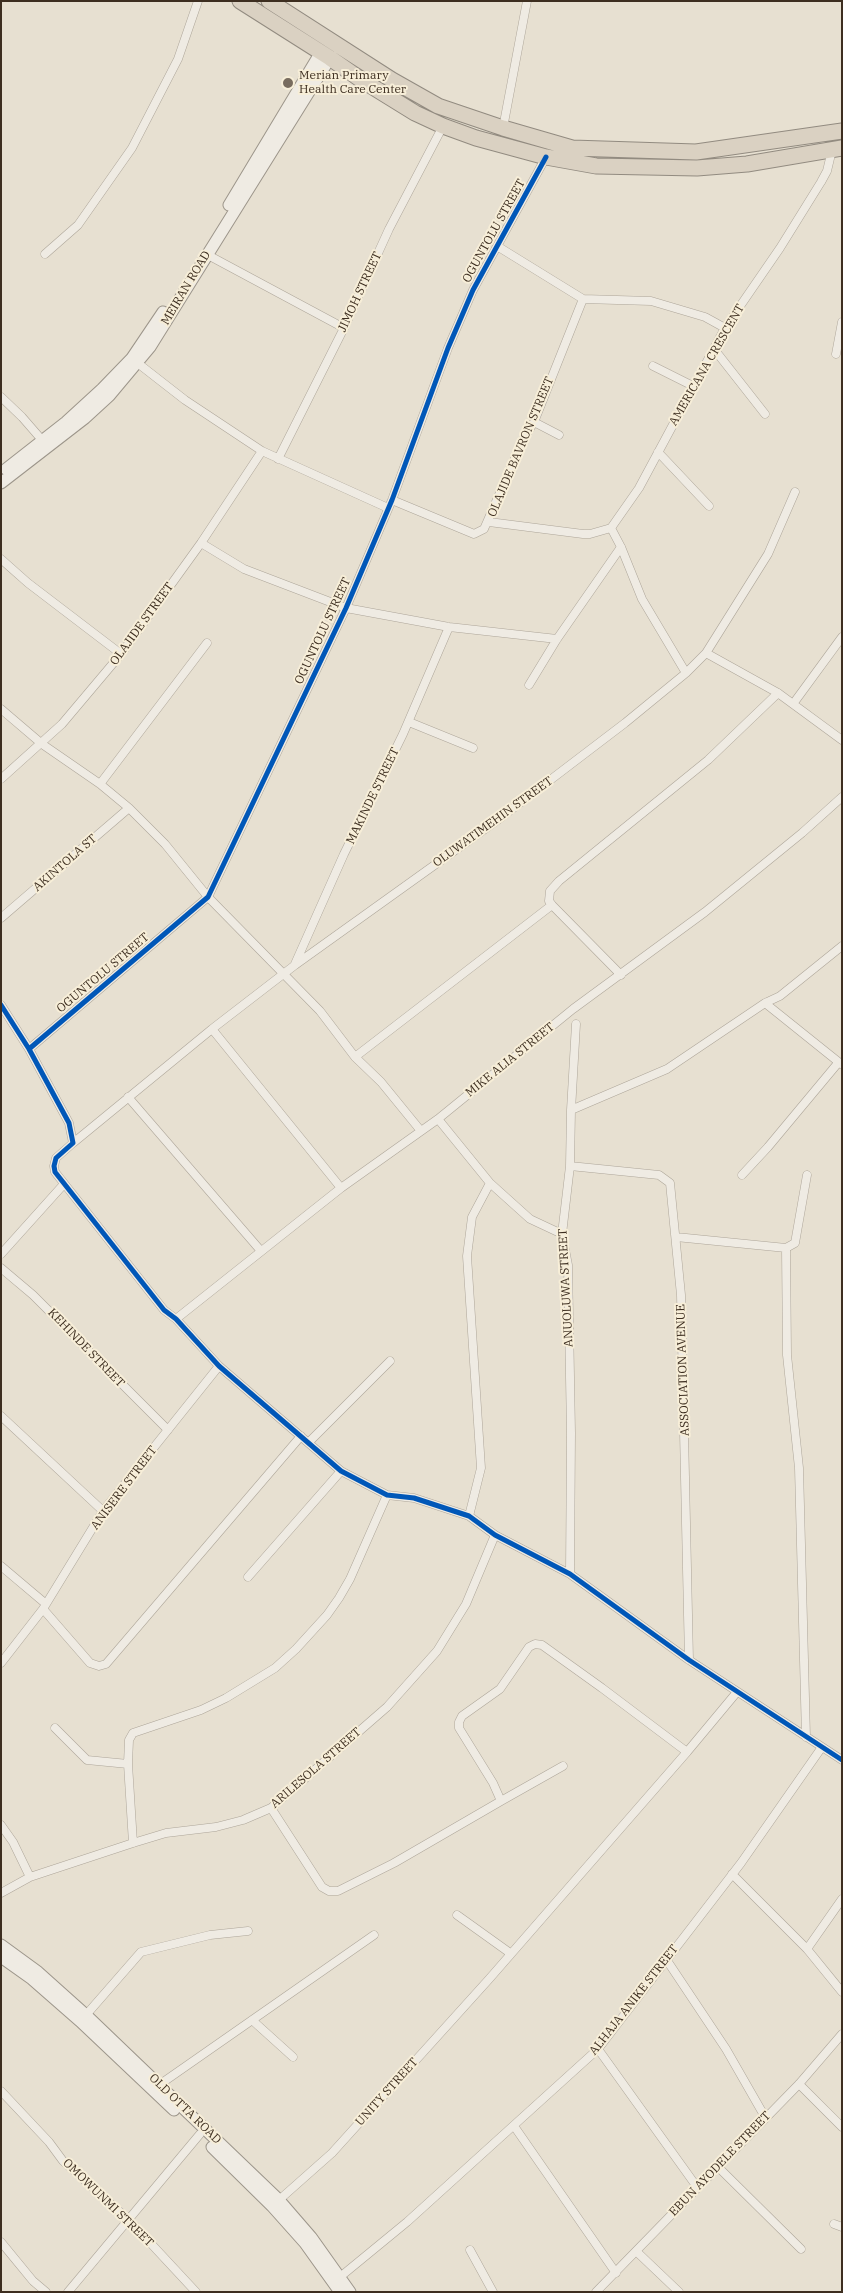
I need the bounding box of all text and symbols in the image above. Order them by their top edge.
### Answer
place label: Merian Primary Health Care Center [299,69,406,97]
marker: Merian Primary Health Care Center [281,76,295,90]
street label: OGUNTOLU STREET [460,177,528,285]
street label: MEIRAN ROAD [158,248,214,328]
street label: JIMOH STREET [335,250,385,334]
street label: AMERICANA CRESCENT [666,302,748,428]
street label: OLAJIDE BAVRON STREET [485,375,557,519]
street label: OGUNTOLU STREET [292,575,354,687]
street label: OLAJIDE STREET [107,580,177,668]
street label: MAKINDE STREET [343,745,403,847]
street label: OLUWATIMEHIN STREET [430,774,556,870]
street label: AKINTOLA ST [30,831,100,895]
street label: OGUNTOLU STREET [54,930,152,1016]
street label: MIKE ALIA STREET [463,1020,557,1100]
street label: ANUOLUWA STREET [556,1228,576,1348]
street label: ASSOCIATION AVENUE [673,1304,693,1436]
street label: KEHINDE STREET [45,1306,127,1390]
street label: ANISERE STREET [88,1443,160,1533]
street label: ARILESOLA STREET [268,1725,364,1811]
street label: ALHAJA ANIKE STREET [586,1942,682,2058]
street label: UNITY STREET [353,2055,421,2129]
street label: OLD OTTA ROAD [146,2071,224,2147]
street label: EBUN AYODELE STREET [666,2109,774,2219]
street label: OMOWUNMI STREET [60,2156,156,2250]

